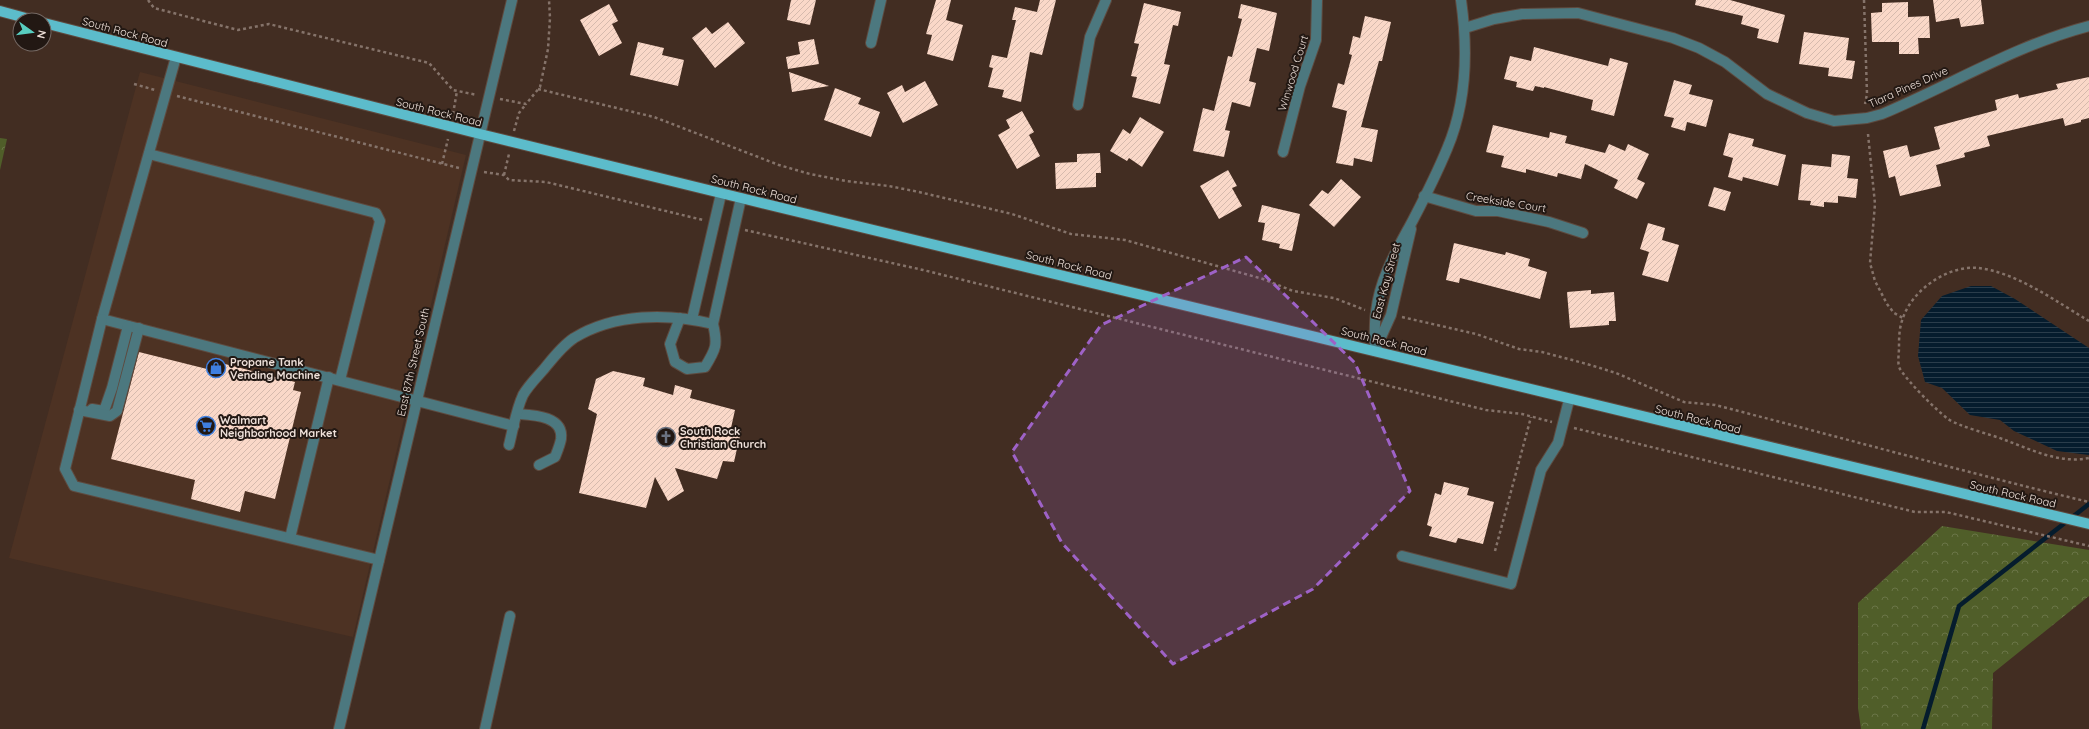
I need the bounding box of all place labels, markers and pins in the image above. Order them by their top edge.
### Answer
place label: Propane Tank Vending Machine [230,355,321,382]
shop icon: Propane Tank Vending Machine [205,357,227,379]
place label: Walmart Neighborhood Market [220,413,337,440]
supermarket icon: Walmart Neighborhood Market [195,415,217,437]
place label: South Rock Christian Church [680,424,766,451]
church icon: South Rock Christian Church [655,426,677,448]

